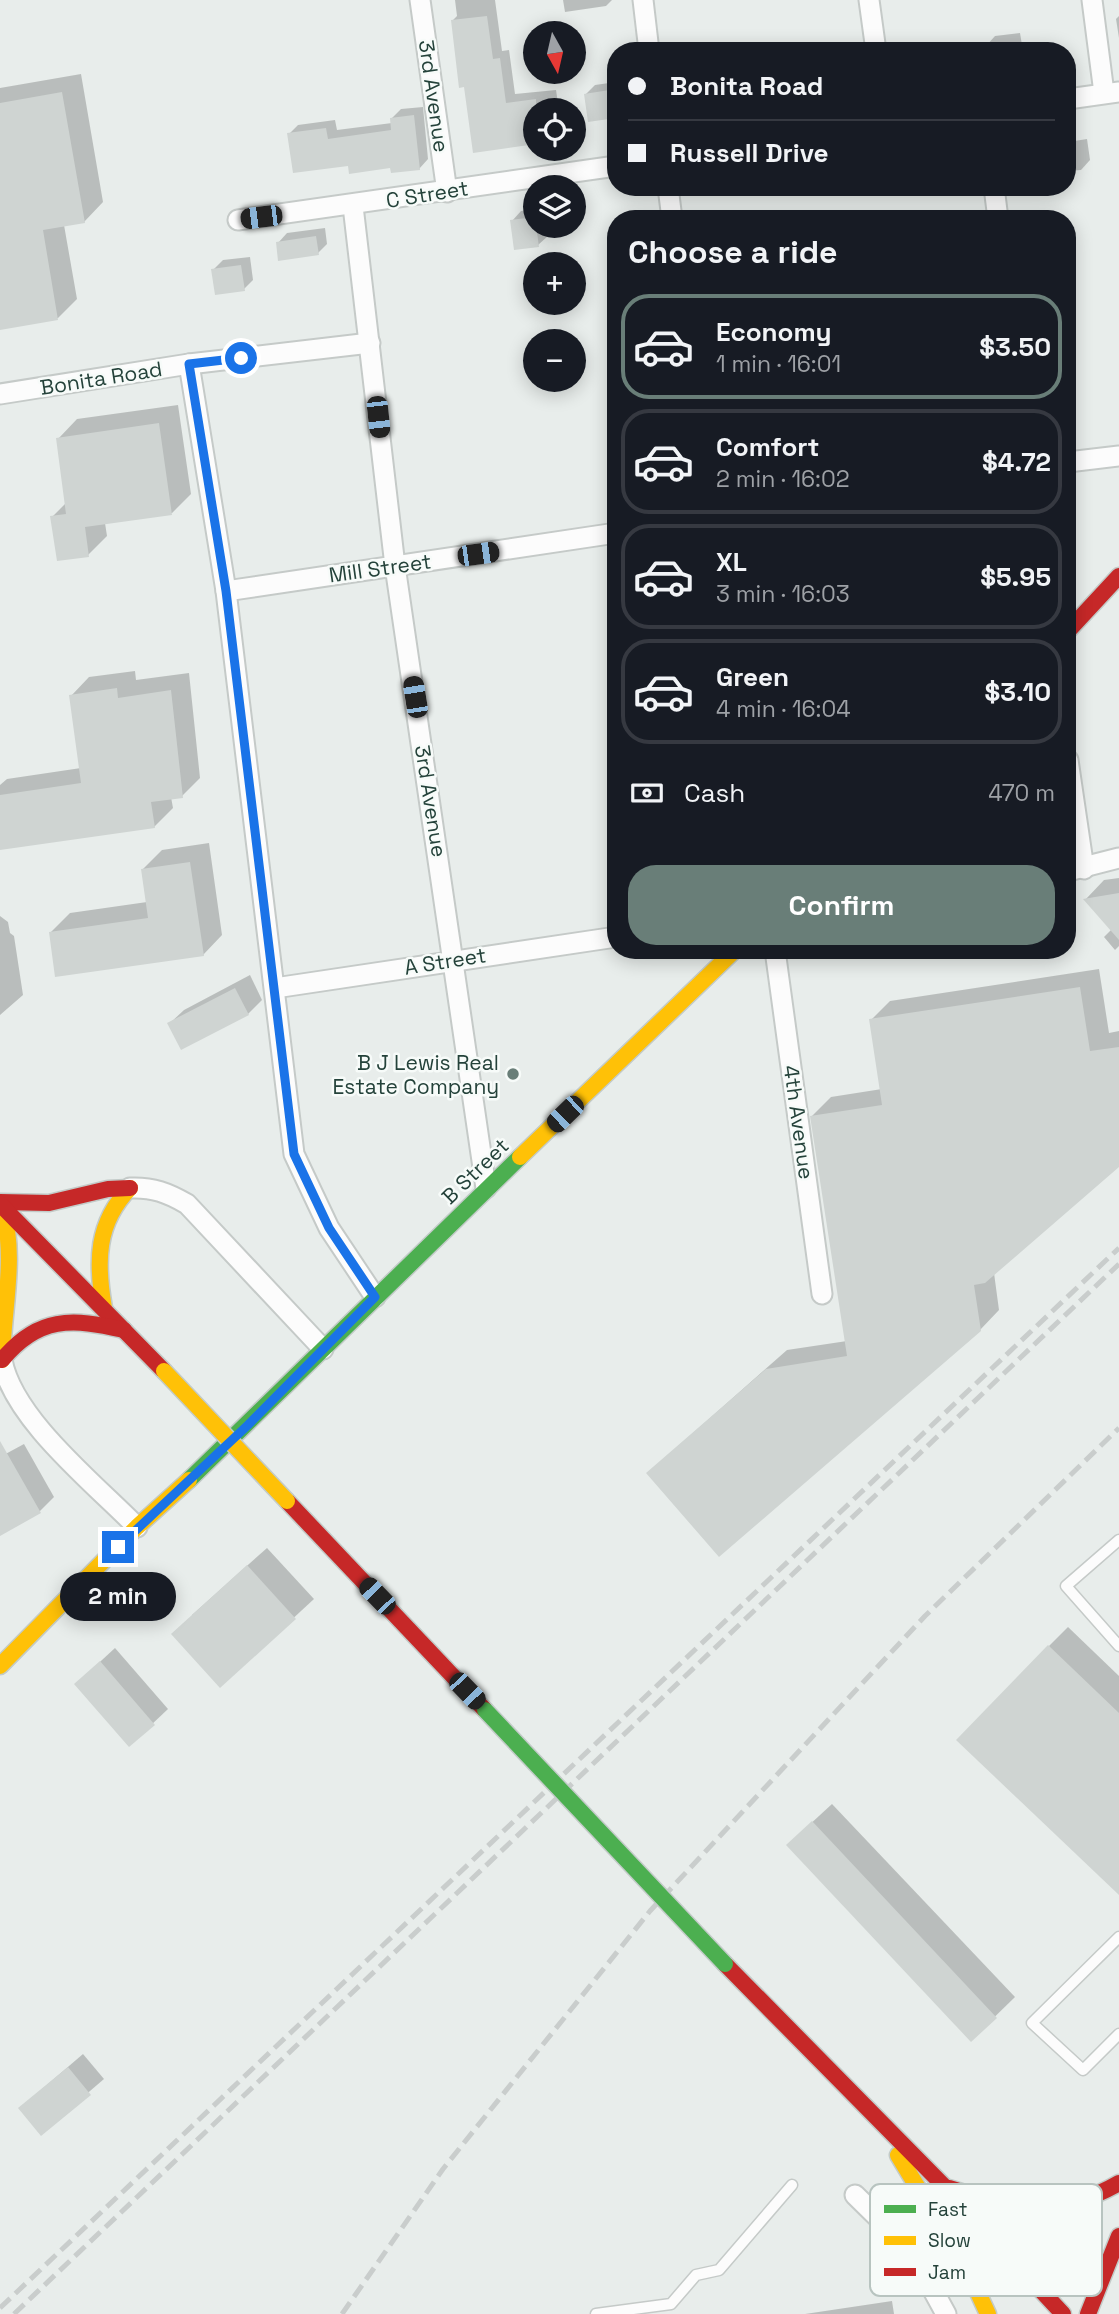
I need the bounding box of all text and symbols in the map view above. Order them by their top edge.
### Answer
north arrow [523,21,586,84]
map controls [523,21,586,392]
street label: 3rd Avenue [413,38,455,154]
text: Bonita Road [670,69,823,103]
button: locate [523,98,586,161]
text: Russell Drive [670,136,829,170]
street label: C Street [384,174,470,214]
button: layers [523,175,586,238]
car [239,204,284,230]
text: Choose a ride [628,232,838,272]
button: + [523,252,586,315]
icon: car [632,315,695,378]
text: Economy [716,315,832,349]
button: − [523,329,586,392]
text: $3.50 [979,330,1051,364]
route start [225,342,257,374]
text: 1 min · 16:01 [716,349,841,379]
street label: Bonita Road [38,355,164,401]
car [366,395,391,439]
icon: car [632,430,695,493]
text: Comfort [716,430,819,464]
text: $4.72 [982,445,1051,479]
text: 2 min · 16:02 [716,464,850,494]
car [456,541,501,567]
icon: car [632,545,695,608]
text: XL [716,545,747,579]
street label: Mill Street [327,547,433,589]
text: $5.95 [980,560,1051,594]
text: 3 min · 16:03 [716,579,850,609]
icon: car [632,660,695,723]
text: Green [716,660,789,694]
car [402,675,429,719]
text: $3.10 [984,675,1051,709]
text: 4 min · 16:04 [716,694,851,724]
street label: 3rd Avenue [409,743,453,859]
icon: cash [628,774,666,812]
text: Cash [684,776,745,810]
text: 470 m [988,778,1055,808]
button: Confirm [628,865,1055,945]
street label: A Street [402,941,488,981]
place label: B J Lewis Real Estate Company [333,1049,499,1100]
street label: 4th Avenue [778,1063,820,1181]
marker: B J Lewis Real Estate Company [505,1066,521,1082]
car [543,1092,588,1136]
street label: B Street [436,1132,514,1210]
route end [102,1531,134,1563]
callout: 2 min [60,1572,176,1620]
car [355,1574,400,1618]
text: 2 min [88,1581,148,1611]
car [445,1669,490,1713]
legend [870,2184,1102,2296]
text: Fast [928,2197,968,2222]
text: Slow [928,2228,971,2253]
text: Jam [928,2260,966,2285]

